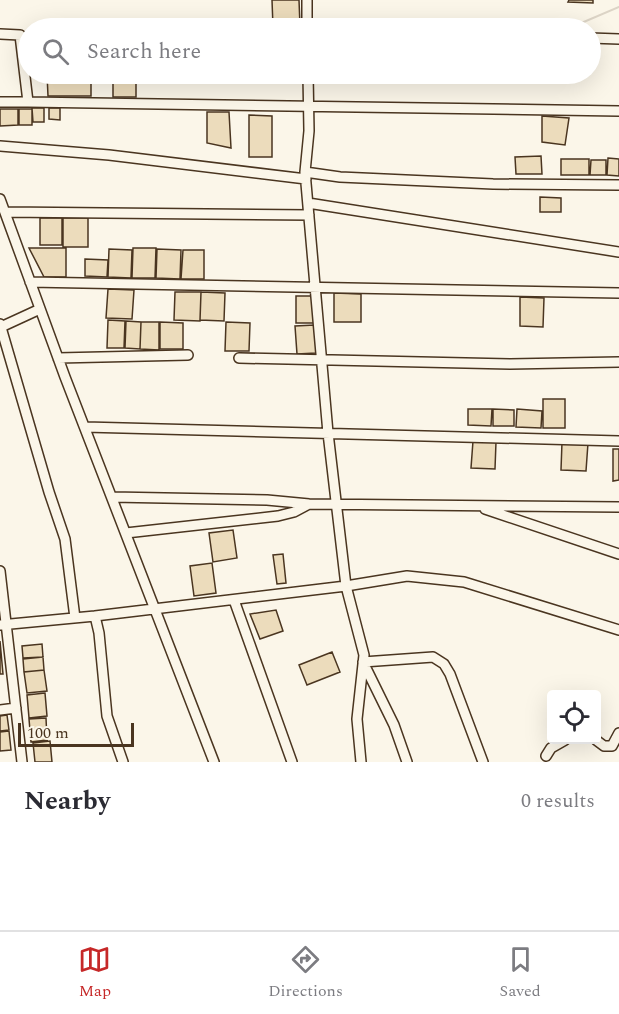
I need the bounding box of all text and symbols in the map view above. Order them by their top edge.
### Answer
search box [18,18,601,84]
icon: search [39,35,72,68]
text: Search here [87,35,201,68]
map controls [547,690,601,744]
button: locate [547,690,601,744]
scale bar [18,720,134,748]
text: 100 m [27,721,69,745]
text: Nearby [24,781,110,821]
text: 0 results [521,786,595,816]
tab: Map [78,943,111,1003]
tab: Directions [268,943,343,1003]
tab: Saved [500,943,541,1003]

